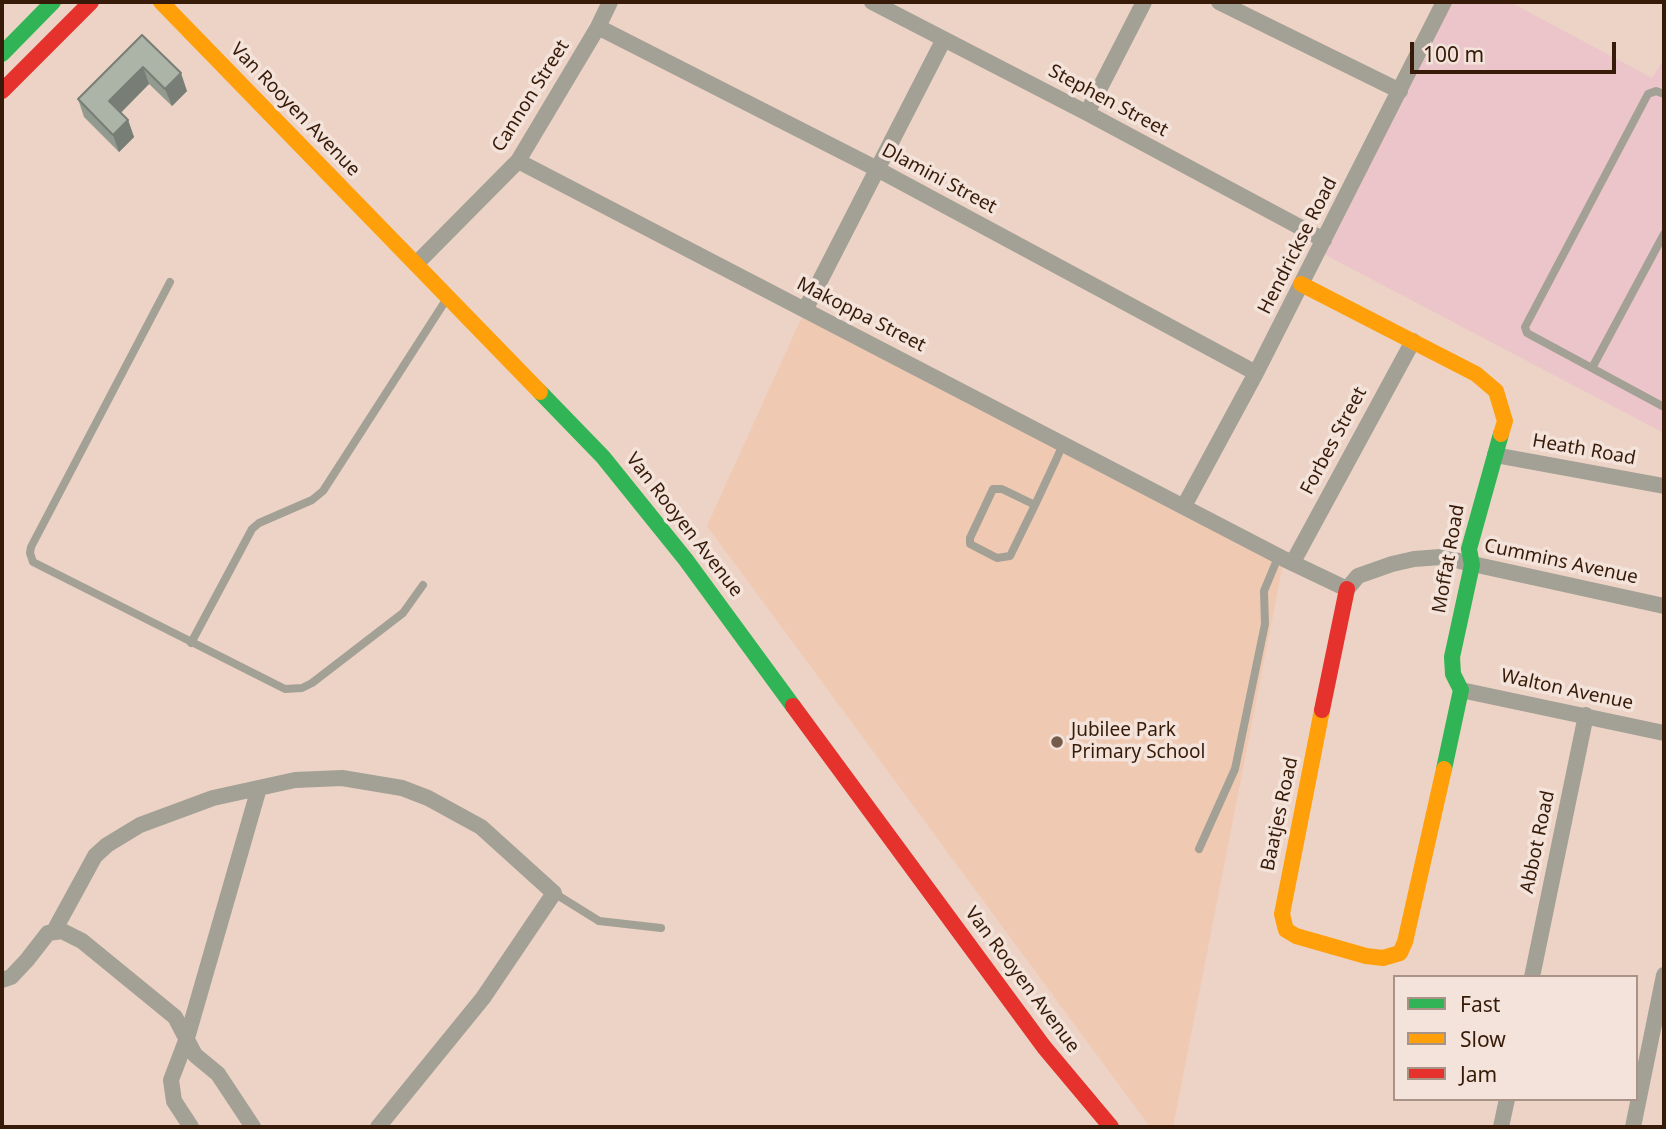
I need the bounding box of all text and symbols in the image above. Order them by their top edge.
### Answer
scale bar [1414,28,1620,72]
street label: Cannon Street [488,36,574,156]
street label: Van Rooyen Avenue [225,39,365,181]
text: 100 m [1423,40,1484,68]
street label: Stephen Street [1044,60,1172,142]
street label: Dlamini Street [878,139,1000,219]
street label: Hendrickse Road [1254,174,1342,318]
street label: Makoppa Street [793,273,929,357]
street label: Forbes Street [1296,383,1372,499]
street label: Heath Road [1530,430,1638,470]
street label: Van Rooyen Avenue [621,448,747,602]
street label: Moffat Road [1428,503,1470,615]
street label: Cummins Avenue [1482,535,1640,589]
street label: Walton Avenue [1499,665,1635,715]
place label: Jubilee Park Primary School [1071,720,1205,764]
marker: Jubilee Park Primary School [1049,734,1065,750]
street label: Baatjes Road [1257,755,1303,873]
street label: Abbot Road [1516,789,1560,895]
street label: Van Rooyen Avenue [960,903,1084,1057]
legend [1393,975,1638,1101]
text: Fast [1460,990,1500,1018]
text: Slow [1460,1025,1506,1053]
text: Jam [1460,1060,1497,1088]

